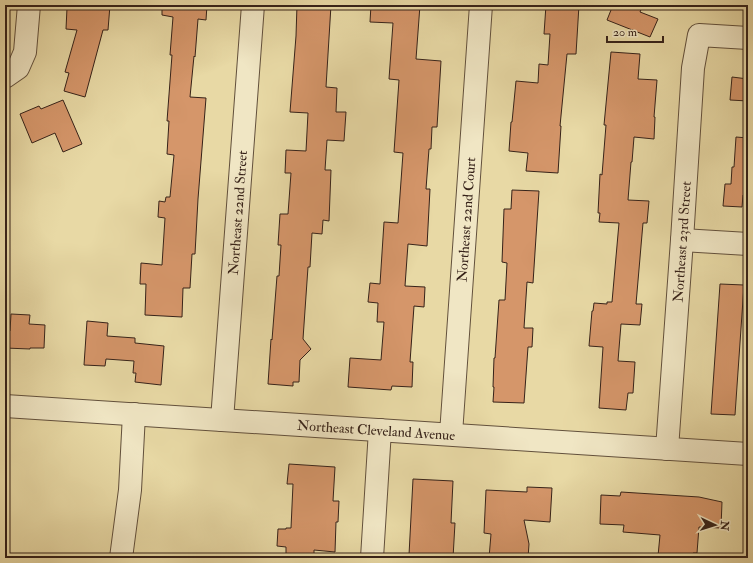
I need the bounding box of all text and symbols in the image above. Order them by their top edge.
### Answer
scale bar [607,18,663,44]
text: 20 m [613,25,638,40]
street label: Northeast 22nd Street [225,149,251,276]
street label: Northeast 22nd Court [454,156,479,283]
street label: Northeast 23rd Street [670,180,695,303]
street label: Northeast Cleveland Avenue [297,417,456,444]
north arrow [695,505,735,545]
text: N [718,519,731,532]

